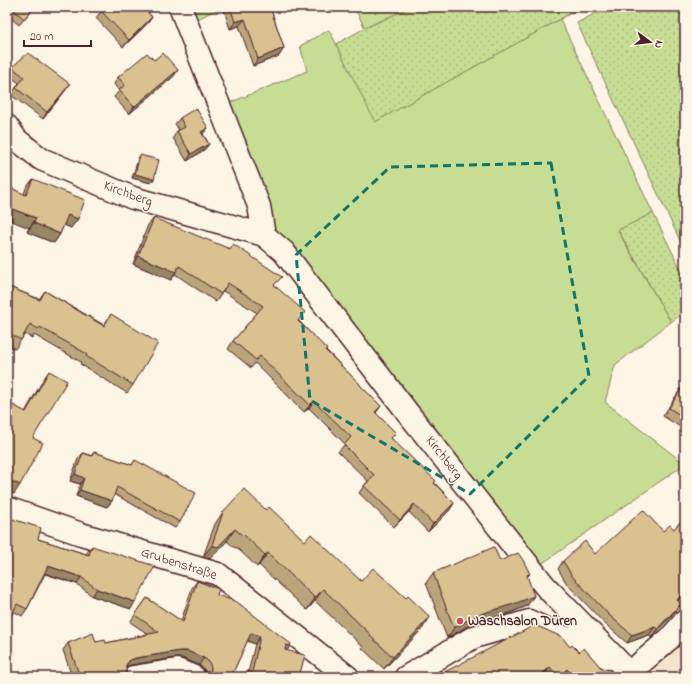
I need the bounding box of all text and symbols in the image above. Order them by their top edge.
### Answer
scale bar [24,22,91,48]
north arrow [630,22,670,62]
text: 20 m [30,28,53,46]
text: N [650,39,667,50]
street label: Kirchberg [100,175,155,213]
street label: Kirchberg [419,432,468,485]
street label: Grubenstraße [138,542,220,586]
place label: Waschsalon Düren [468,611,577,632]
marker: Waschsalon Düren [455,616,465,626]

